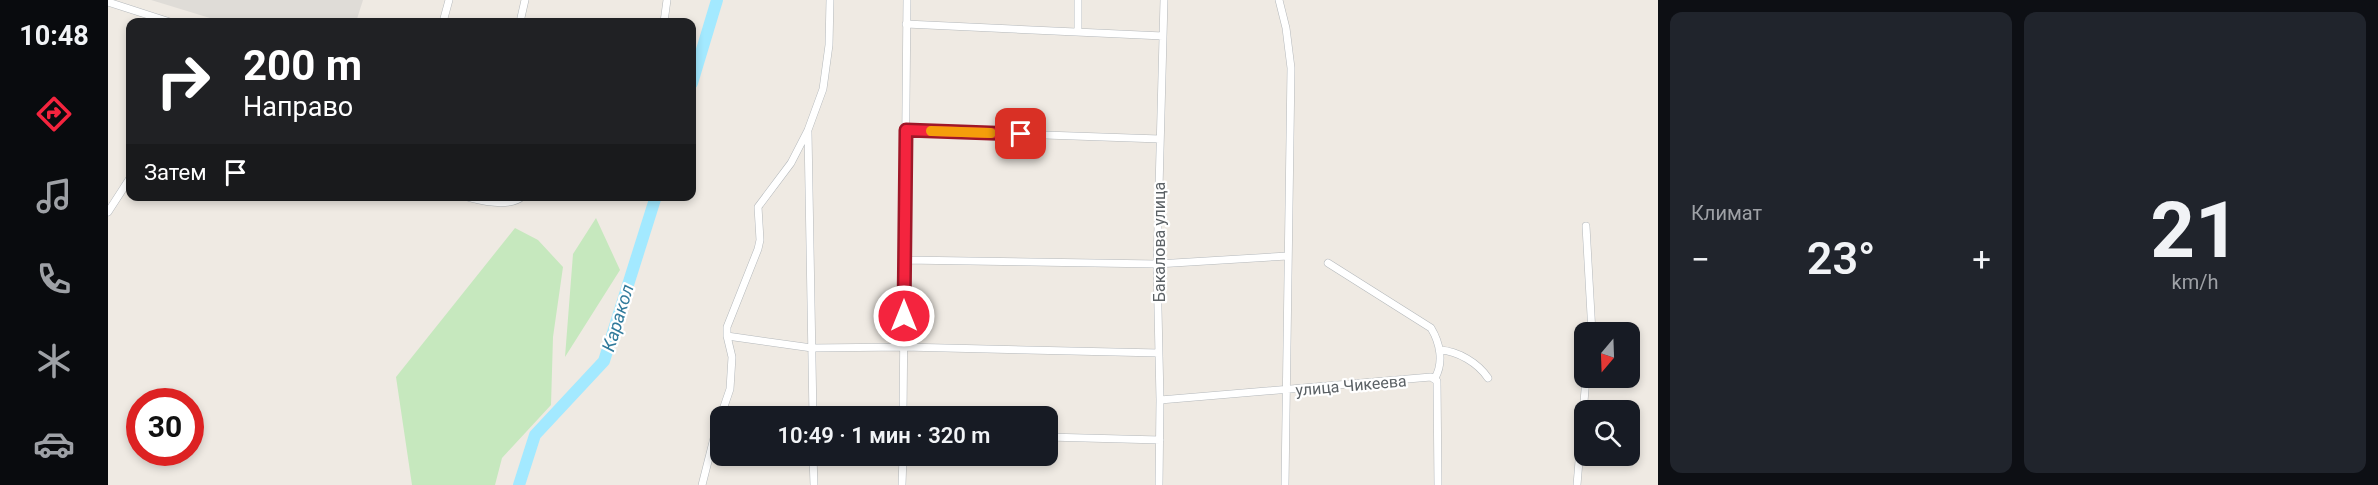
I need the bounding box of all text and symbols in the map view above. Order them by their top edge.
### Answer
text: 10:48 [19,20,89,52]
text: 200 m [243,41,362,90]
icon: right [144,42,222,120]
text: Направо [243,91,353,123]
icon: directions [33,93,75,135]
pin [995,108,1046,159]
icon: arrive [1004,117,1037,150]
icon: arrive [219,156,252,189]
text: Затем [144,160,207,185]
icon: music [33,175,75,217]
street label: Бакалова улица [1150,182,1169,302]
text: 21 [2150,185,2240,276]
text: Климат [1691,201,1762,225]
text: 23° [1807,232,1875,285]
text: − [1691,240,1710,279]
text: + [1972,240,1991,279]
icon: phone [33,258,75,300]
text: km/h [2172,270,2218,294]
water label: Каракол [597,282,638,354]
position arrow [872,284,936,348]
north arrow [1574,322,1640,388]
map controls [1574,322,1640,466]
icon: climate [33,340,75,382]
street label: улица Чикеева [1295,371,1407,400]
speed limit sign: 30 [126,388,204,466]
button: search [1574,400,1640,466]
icon: car [33,423,75,465]
text: 10:49 · 1 мин · 320 m [778,423,990,448]

